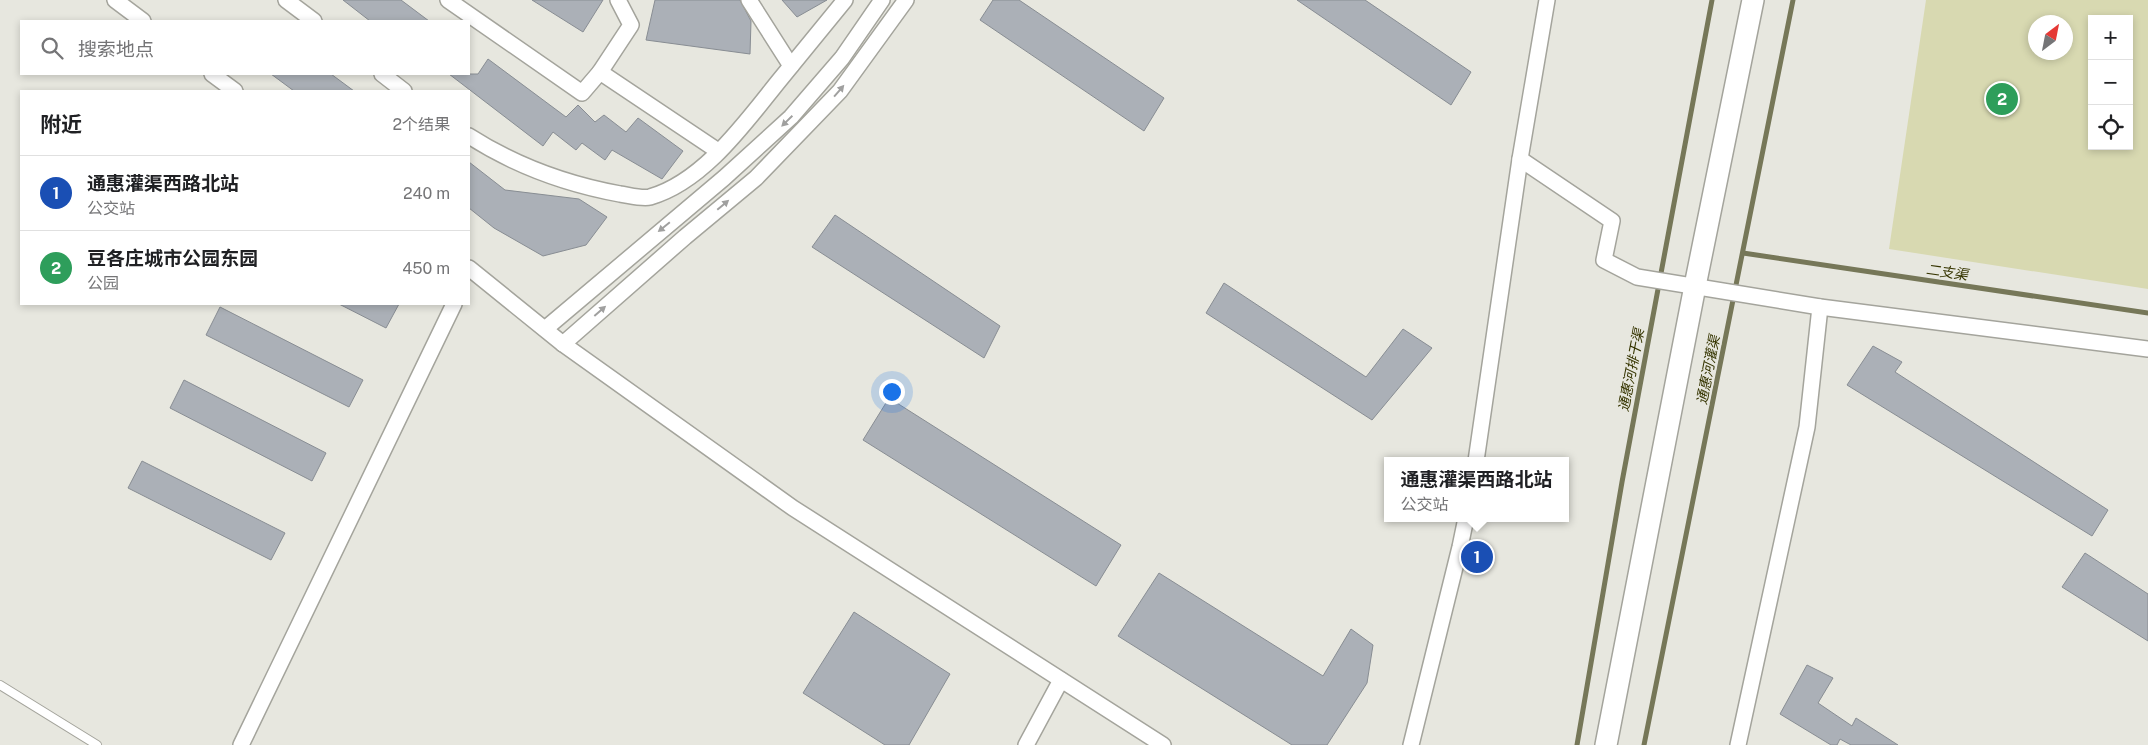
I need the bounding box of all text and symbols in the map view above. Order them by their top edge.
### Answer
north arrow [2028,15,2073,60]
map controls [2088,15,2133,150]
button: + [2088,15,2133,60]
search box [20,20,470,75]
icon: search [38,34,66,62]
text: 搜索地点 [78,38,154,60]
button: − [2088,60,2133,105]
pin: 2 [1986,80,2018,118]
one-way arrow [833,85,844,98]
button: locate [2088,105,2133,150]
text: 附近 [40,112,82,137]
text: 2个结果 [392,115,450,134]
one-way arrow [781,115,793,127]
text: 通惠灌渠西路北站 [87,172,239,194]
text: 1 [53,184,59,203]
text: 240 m [403,184,450,203]
text: 公交站 [87,199,135,218]
one-way arrow [716,200,729,211]
one-way arrow [658,222,671,233]
text: 豆各庄城市公园东园 [87,247,258,269]
text: 2 [51,259,61,278]
text: 450 m [402,259,450,278]
water label: 二支渠 [1925,261,1971,283]
text: 公园 [87,274,119,293]
one-way arrow [593,306,606,317]
water label: 通惠河排干渠 [1615,325,1647,413]
water label: 通惠河灌渠 [1693,332,1723,406]
your location [879,379,905,405]
popup [1384,457,1569,522]
text: 通惠灌渠西路北站 [1400,468,1553,490]
text: 公交站 [1400,495,1449,514]
pin: 1 [1461,538,1493,576]

